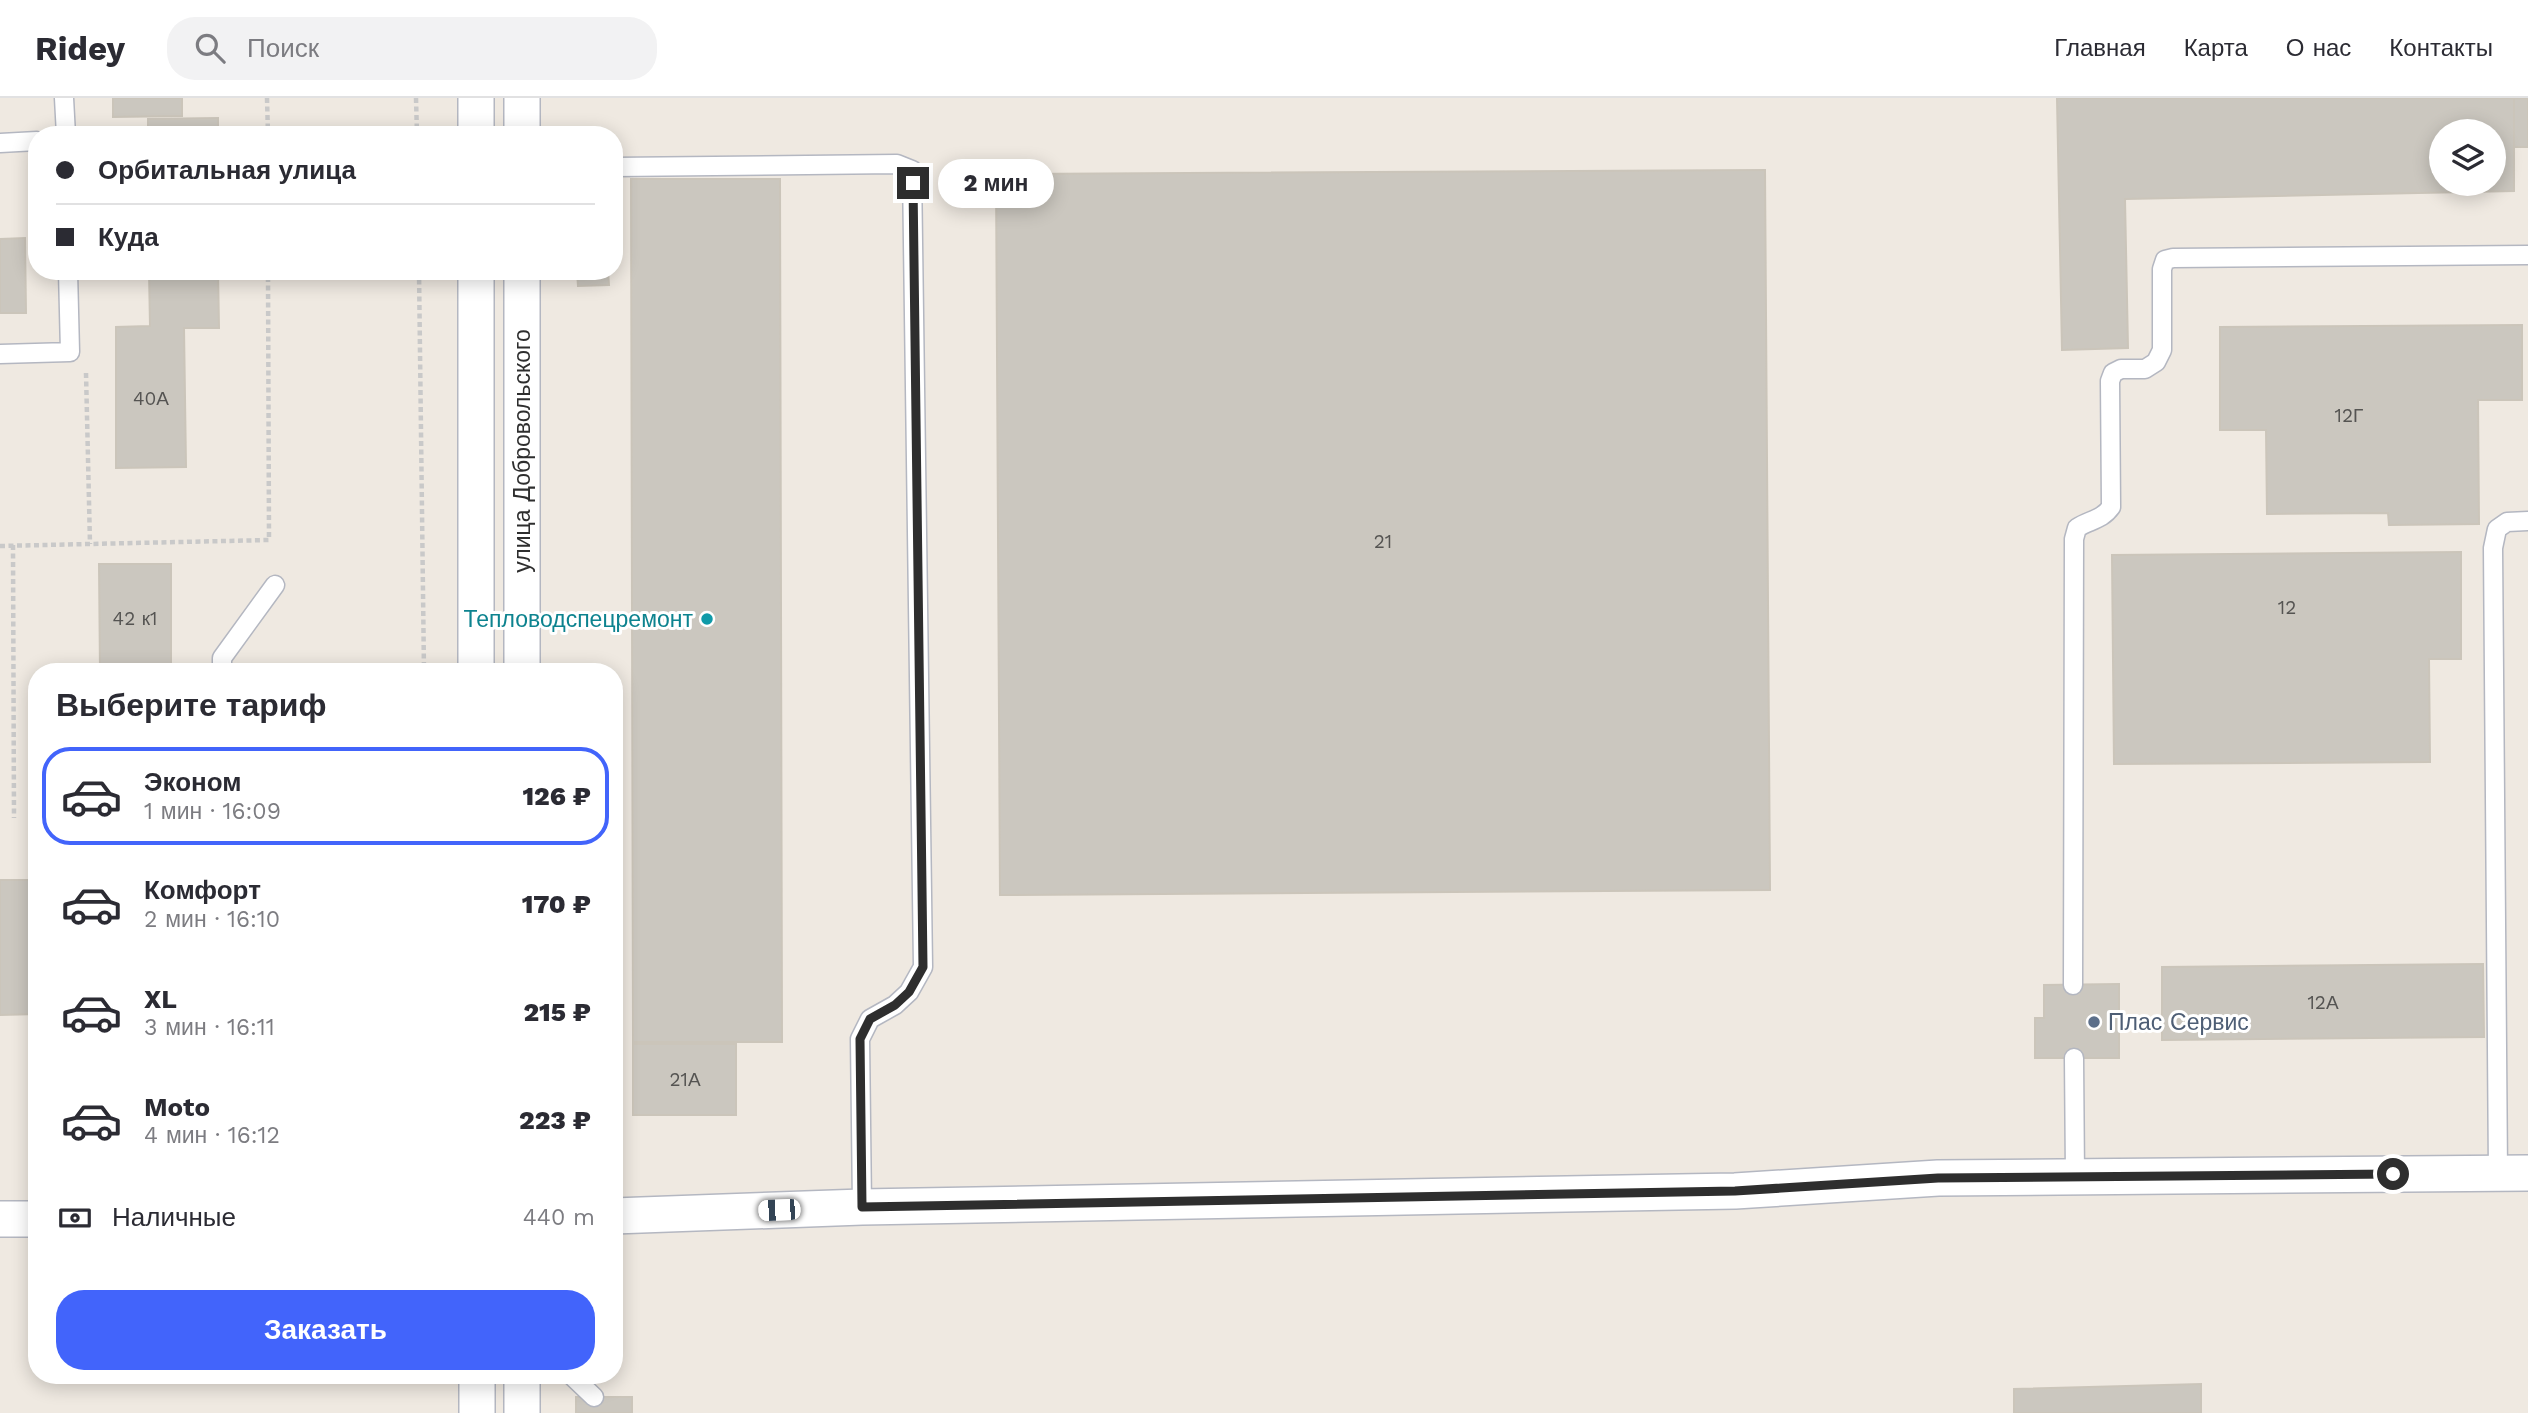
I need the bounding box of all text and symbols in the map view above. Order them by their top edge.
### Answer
search box [167,17,657,80]
text: Ridey [35,29,125,68]
icon: search [191,29,229,67]
text: Поиск [247,33,319,63]
text: Главная [2054,34,2146,62]
text: Карта [2184,34,2248,62]
text: О нас [2286,34,2351,62]
text: Контакты [2389,34,2493,62]
map controls [2429,119,2506,196]
button: layers [2429,119,2506,196]
text: Орбитальная улица [98,155,356,185]
callout: 2 мин [937,158,1053,208]
route end [897,167,929,199]
text: 2 мин [963,170,1029,197]
text: Куда [98,222,159,252]
street label: улица Добровольского [509,329,536,573]
house number: 40А [133,387,169,410]
house number: 12Г [2335,404,2363,427]
house number: 21 [1374,530,1392,553]
house number: 12 [2278,596,2296,619]
place label: Тепловодспецремонт [464,606,693,633]
house number: 42 к1 [113,607,157,630]
marker: Тепловодспецремонт [699,611,715,627]
text: Выберите тариф [56,686,327,724]
icon: car [60,765,123,828]
text: Эконом [144,767,242,797]
text: 126 ₽ [522,781,591,811]
text: 1 мин · 16:09 [144,798,281,825]
icon: car [60,873,123,936]
text: Комфорт [144,875,261,905]
text: 170 ₽ [522,889,591,919]
text: 2 мин · 16:10 [144,906,280,933]
icon: car [60,981,123,1044]
text: XL [144,984,177,1014]
house number: 12А [2307,991,2339,1014]
text: 215 ₽ [523,997,591,1027]
place label: Плас Сервис [2108,1009,2249,1036]
text: 3 мин · 16:11 [144,1014,275,1041]
marker: Плас Сервис [2086,1014,2102,1030]
house number: 21А [669,1068,701,1091]
icon: car [60,1089,123,1152]
text: Moto [144,1092,210,1122]
text: 223 ₽ [519,1105,591,1135]
text: 4 мин · 16:12 [144,1122,280,1149]
route start [2377,1158,2409,1190]
icon: cash [56,1199,94,1237]
car [758,1199,801,1221]
text: Наличные [112,1202,236,1232]
text: 440 m [523,1204,595,1231]
button: Заказать [56,1290,595,1370]

